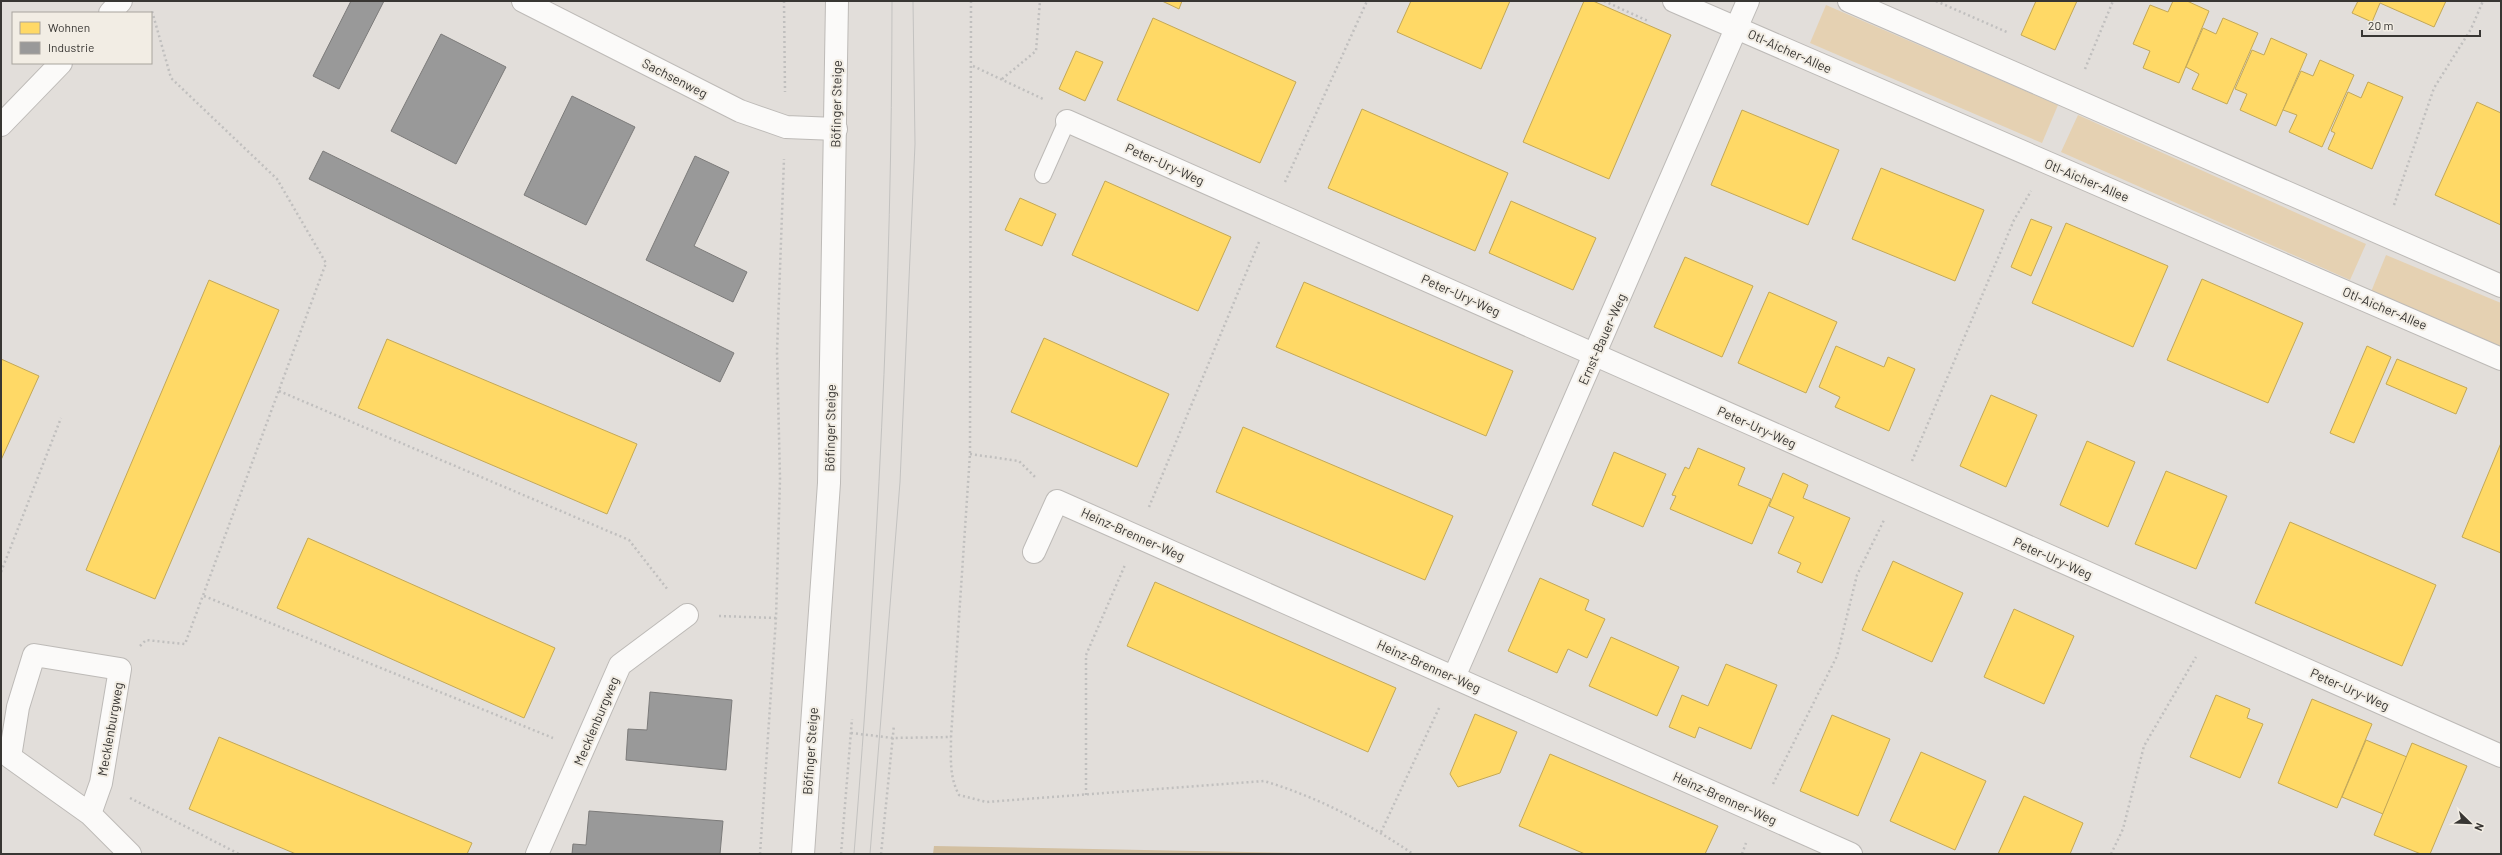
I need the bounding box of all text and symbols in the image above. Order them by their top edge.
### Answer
legend [12,12,152,64]
scale bar [2362,12,2480,38]
text: 20 m [2368,18,2394,32]
text: Wohnen [48,20,90,34]
street label: Otl-Aicher-Allee [1746,25,1835,77]
text: Industrie [48,40,94,54]
street label: Sachsenweg [640,55,710,101]
street label: Böfinger Steige [827,60,845,148]
street label: Peter-Ury-Weg [1123,139,1207,189]
street label: Otl-Aicher-Allee [2042,155,2132,205]
street label: Peter-Ury-Weg [1419,270,1503,320]
street label: Otl-Aicher-Allee [2340,283,2430,333]
street label: Ernst-Bauer-Weg [1575,291,1629,387]
street label: Böfinger Steige [821,384,839,472]
street label: Peter-Ury-Weg [1715,402,1799,452]
street label: Heinz-Brenner-Weg [1079,504,1187,564]
street label: Peter-Ury-Weg [2011,533,2095,583]
street label: Heinz-Brenner-Weg [1375,636,1483,696]
street label: Peter-Ury-Weg [2308,664,2392,714]
street label: Mecklenburgweg [570,674,622,768]
street label: Mecklenburgweg [94,681,126,777]
street label: Böfinger Steige [799,707,821,795]
street label: Heinz-Brenner-Weg [1671,768,1779,828]
north arrow [2450,803,2490,843]
text: N [2472,821,2487,833]

